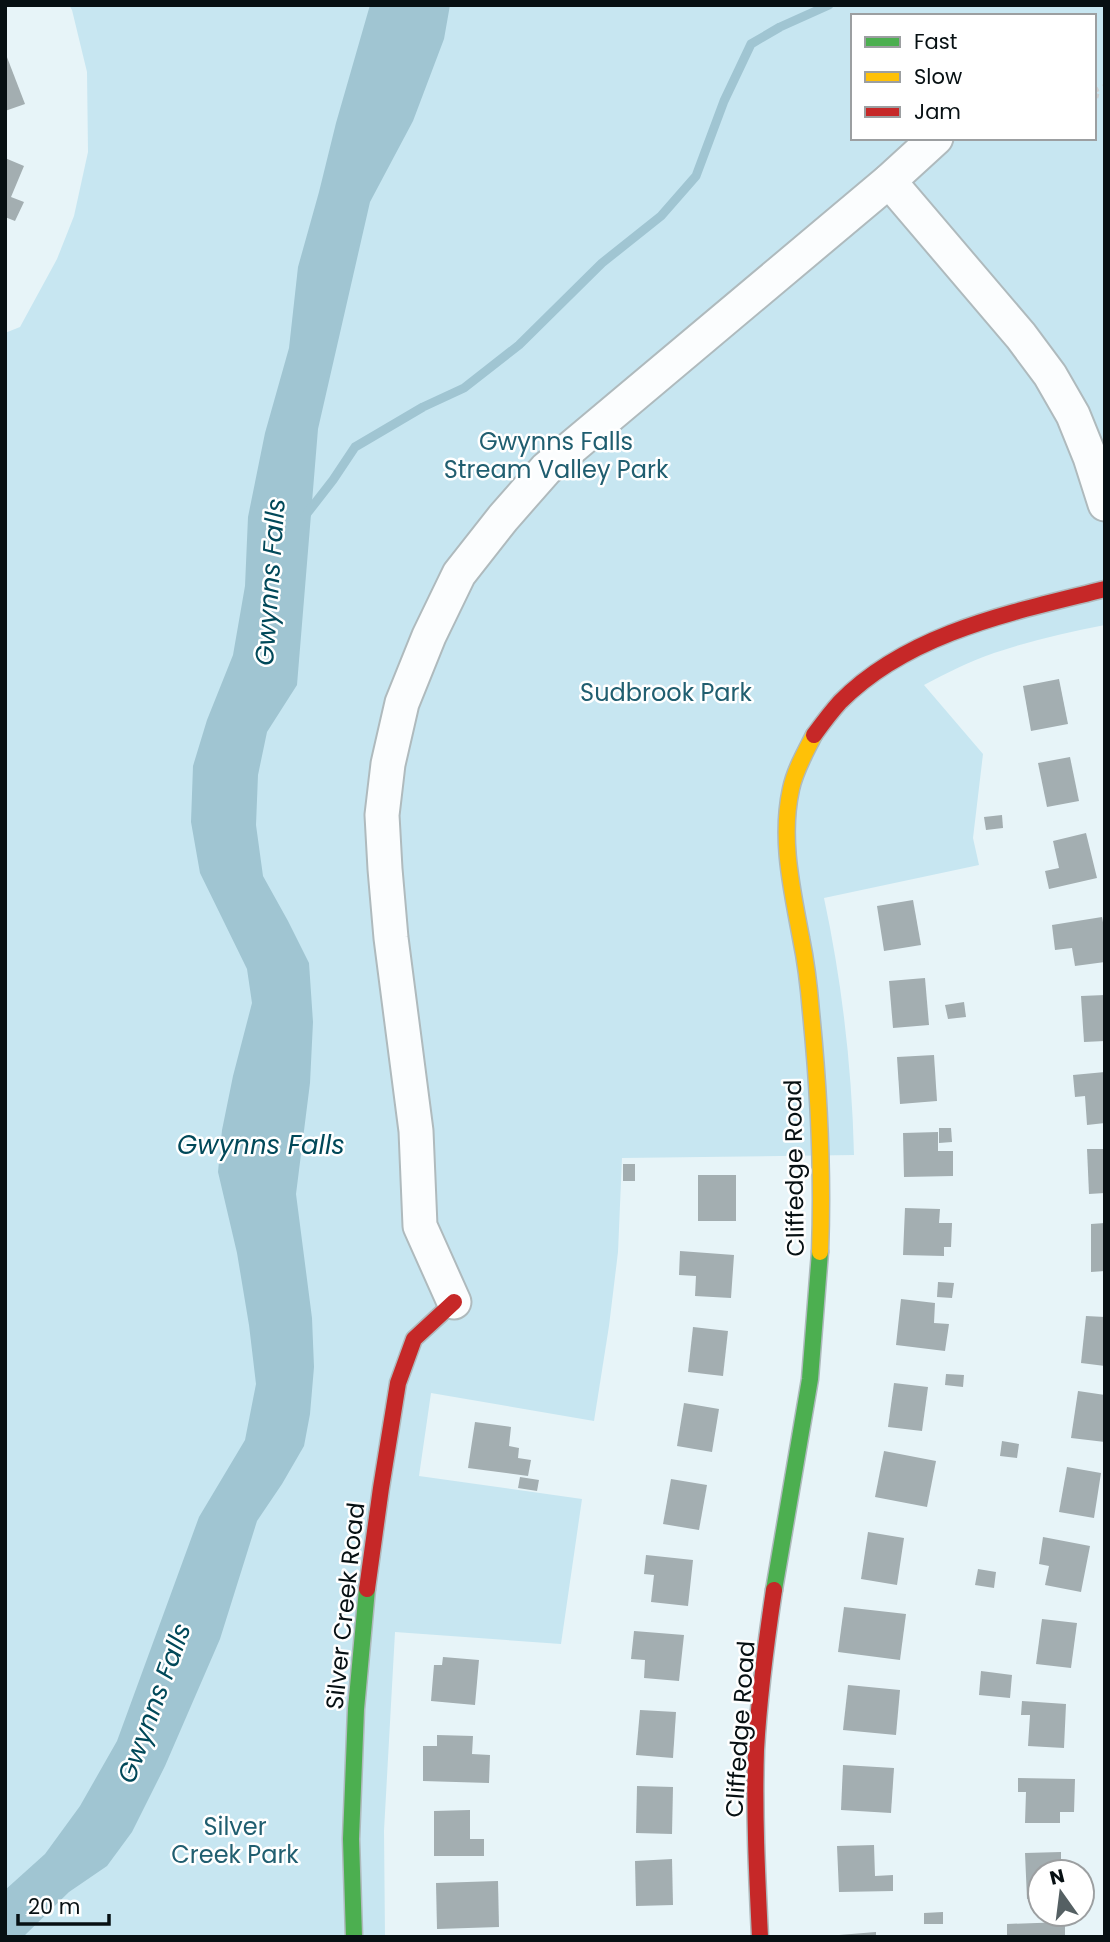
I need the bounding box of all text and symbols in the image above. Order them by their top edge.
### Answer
legend [851,14,1096,140]
text: Fast [914,27,957,56]
text: Slow [914,62,962,91]
text: Jam [914,97,961,126]
park label: Gwynns Falls Stream Valley Park [444,425,669,486]
water label: Gwynns Falls [246,497,294,667]
park label: Sudbrook Park [580,676,753,709]
street label: Cliffedge Road [776,1079,812,1257]
water label: Gwynns Falls [177,1127,345,1163]
street label: Silver Creek Road [318,1501,372,1711]
water label: Gwynns Falls [108,1618,200,1788]
street label: Cliffedge Road [717,1639,763,1819]
park label: Silver Creek Park [171,1810,299,1871]
north arrow [1026,1858,1096,1928]
text: N [1047,1862,1067,1892]
scale bar [18,1882,108,1926]
text: 20 m [28,1892,81,1921]

